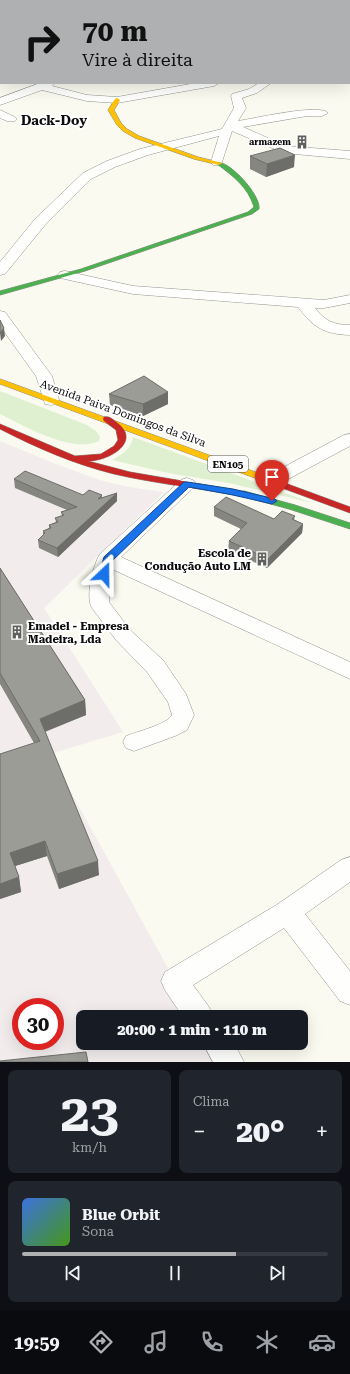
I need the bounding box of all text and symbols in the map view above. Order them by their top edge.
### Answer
text: 70 m [82,15,147,48]
icon: right [16,16,68,68]
text: Vire à direita [82,49,193,70]
district label: Dack-Doy [21,113,87,128]
building icon: armazem [294,134,310,150]
place label: armazem [249,137,291,147]
street label: Avenida Paiva Domingos da Silva [38,377,208,450]
road number: EN105 [208,456,248,472]
pin [255,460,289,501]
icon: arrive [261,466,283,488]
place label: Escola de Condução Auto LM [145,547,252,573]
building icon: Escola de Condução Auto LM [254,551,270,567]
position arrow [83,553,125,595]
place label: Emadel - Empresa Madeira, Lda [28,620,130,646]
building icon: Emadel - Empresa Madeira, Lda [9,624,25,640]
speed limit sign: 30 [12,998,64,1050]
text: 20:00 · 1 min · 110 m [117,1021,267,1039]
text: 23 [60,1083,119,1144]
text: Clima [193,1094,229,1109]
text: 20° [236,1114,285,1149]
text: − [193,1119,205,1144]
text: + [316,1119,328,1144]
text: km/h [72,1140,107,1155]
text: Blue Orbit [82,1206,160,1224]
text: Sona [82,1224,114,1239]
icon: previous [62,1262,84,1284]
icon: pause [164,1262,186,1284]
icon: next [266,1262,288,1284]
icon: directions [87,1328,115,1356]
icon: music [142,1328,170,1356]
icon: phone [198,1328,226,1356]
icon: climate [253,1328,281,1356]
icon: car [308,1328,336,1356]
text: 19:59 [14,1332,60,1353]

